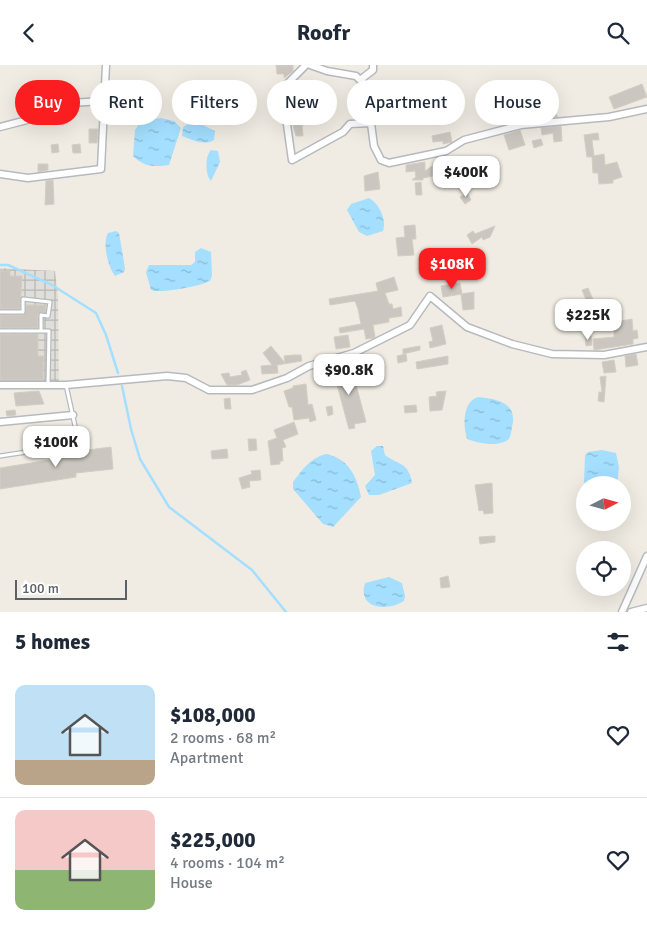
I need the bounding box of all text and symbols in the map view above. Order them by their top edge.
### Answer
icon: back [15,19,43,47]
text: Roofr [297,19,350,46]
icon: search [604,19,632,47]
chip: Buy [15,80,80,125]
chip: Rent [90,80,162,125]
chip: Filters [172,80,257,125]
chip: New [267,80,337,125]
chip: Apartment [347,80,465,125]
chip: House [475,80,559,125]
pin: $400K [431,155,501,198]
text: $400K [444,162,488,182]
pin: $108K [417,247,487,290]
text: $108K [430,254,474,274]
pin: $225K [553,299,623,341]
text: $225K [566,305,610,325]
pin: $90.8K [308,353,390,396]
text: $90.8K [324,360,374,380]
pin: $100K [21,425,91,468]
text: $100K [34,432,78,452]
north arrow [576,476,631,531]
map controls [576,476,631,596]
button: locate [576,541,631,596]
scale bar [15,577,128,600]
text: 100 m [22,580,59,597]
icon: filters [604,628,632,656]
text: 5 homes [15,629,90,655]
text: $108,000 [170,702,256,728]
icon: home [55,705,115,765]
icon: heart [604,721,632,749]
text: 2 rooms · 68 m² [170,728,276,748]
text: Apartment [170,748,243,768]
text: $225,000 [170,827,256,853]
icon: home [55,830,115,890]
icon: heart [604,846,632,874]
text: 4 rooms · 104 m² [170,853,285,873]
text: House [170,873,213,893]

